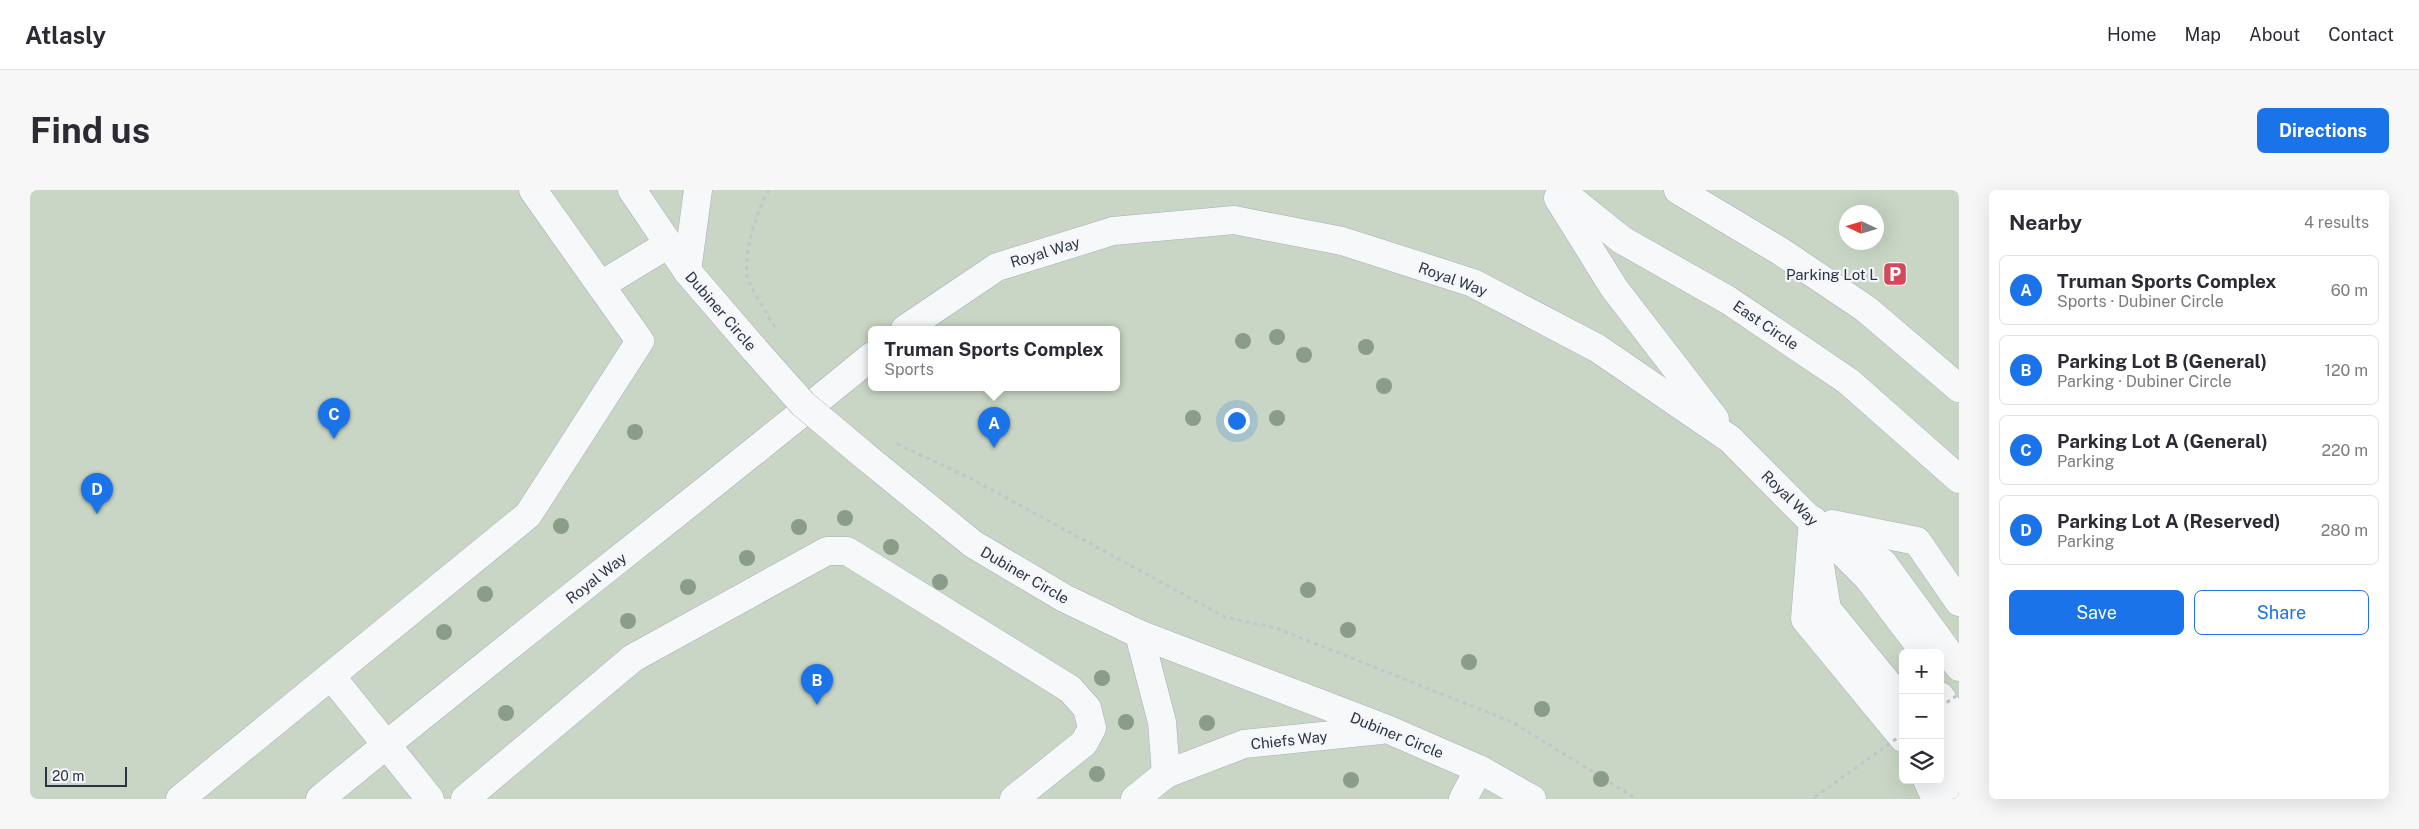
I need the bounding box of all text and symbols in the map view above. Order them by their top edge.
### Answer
text: Atlasly [25,21,106,49]
text: Home [2107,24,2157,45]
text: Map [2185,24,2221,45]
text: About [2249,24,2300,45]
text: Contact [2328,24,2394,45]
button: Directions [2257,108,2389,153]
text: Find us [30,110,150,151]
north arrow [1839,205,1884,250]
text: Nearby [2009,210,2082,235]
text: 4 results [2304,213,2369,232]
street label: Royal Way [1008,233,1082,271]
street label: Royal Way [1416,259,1490,299]
parking icon: Parking Lot L [1882,261,1908,287]
place label: Parking Lot L [1786,266,1878,283]
street label: Dubiner Circle [682,268,760,354]
text: Truman Sports Complex [2057,270,2276,292]
text: A [2020,281,2032,300]
text: 60 m [2331,281,2368,300]
text: Sports · Dubiner Circle [2057,292,2224,311]
street label: East Circle [1730,297,1802,353]
popup [868,326,1120,391]
text: Truman Sports Complex [884,338,1104,360]
text: Parking Lot B (General) [2057,350,2267,372]
text: Sports [884,360,934,379]
text: B [2021,361,2031,380]
text: 120 m [2324,361,2368,380]
text: Parking · Dubiner Circle [2057,372,2232,391]
pin: C [318,398,350,439]
pin: A [978,407,1010,448]
your location [1224,408,1250,434]
text: Parking Lot A (General) [2057,430,2268,452]
text: C [2020,441,2032,460]
text: 220 m [2321,441,2368,460]
text: Parking [2057,452,2114,471]
street label: Royal Way [1758,467,1822,529]
pin: D [81,473,113,514]
text: Parking Lot A (Reserved) [2057,510,2281,532]
text: D [2020,521,2032,540]
text: 280 m [2321,521,2368,540]
text: Parking [2057,532,2114,551]
street label: Dubiner Circle [978,543,1072,607]
street label: Royal Way [562,549,630,607]
button: Save [2009,590,2184,635]
button: Share [2194,590,2369,635]
map controls [1899,649,1944,784]
button: + [1899,649,1944,694]
pin: B [801,664,833,705]
button: − [1899,694,1944,739]
street label: Dubiner Circle [1348,709,1446,761]
street label: Chiefs Way [1250,728,1328,752]
button: layers [1899,739,1944,784]
scale bar [45,764,128,787]
text: 20 m [52,768,84,784]

